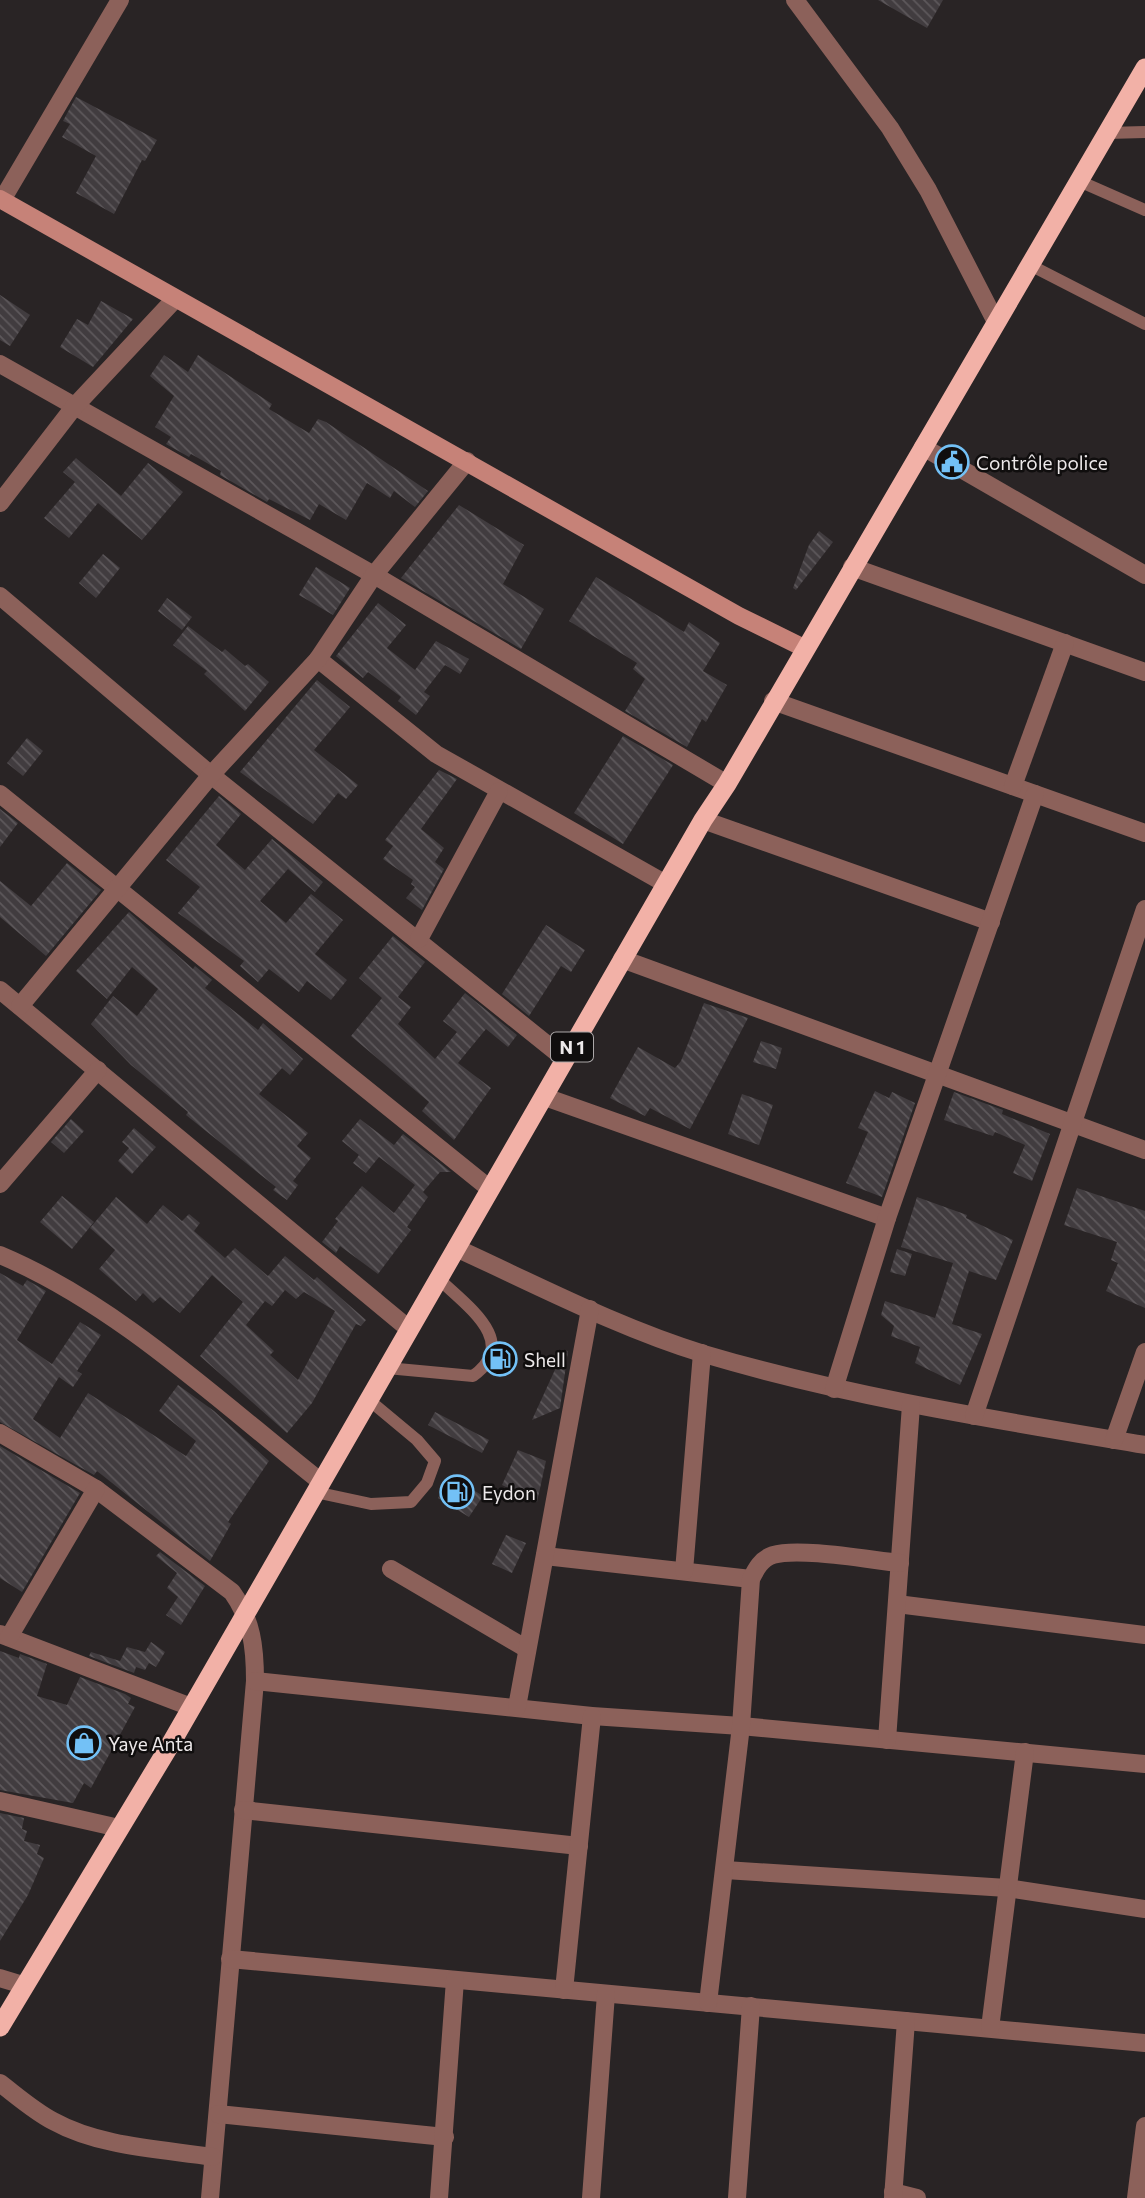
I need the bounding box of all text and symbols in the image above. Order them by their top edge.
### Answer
public building icon: Contrôle police [933,443,971,481]
place label: Contrôle police [976,451,1108,474]
road number: N 1 [551,1032,593,1062]
fuel station icon: Shell [481,1340,519,1378]
place label: Shell [524,1348,566,1371]
fuel station icon: Eydon [438,1473,476,1511]
place label: Eydon [482,1481,536,1504]
shop icon: Yaye Anta [65,1724,103,1762]
place label: Yaye Anta [108,1732,193,1755]

